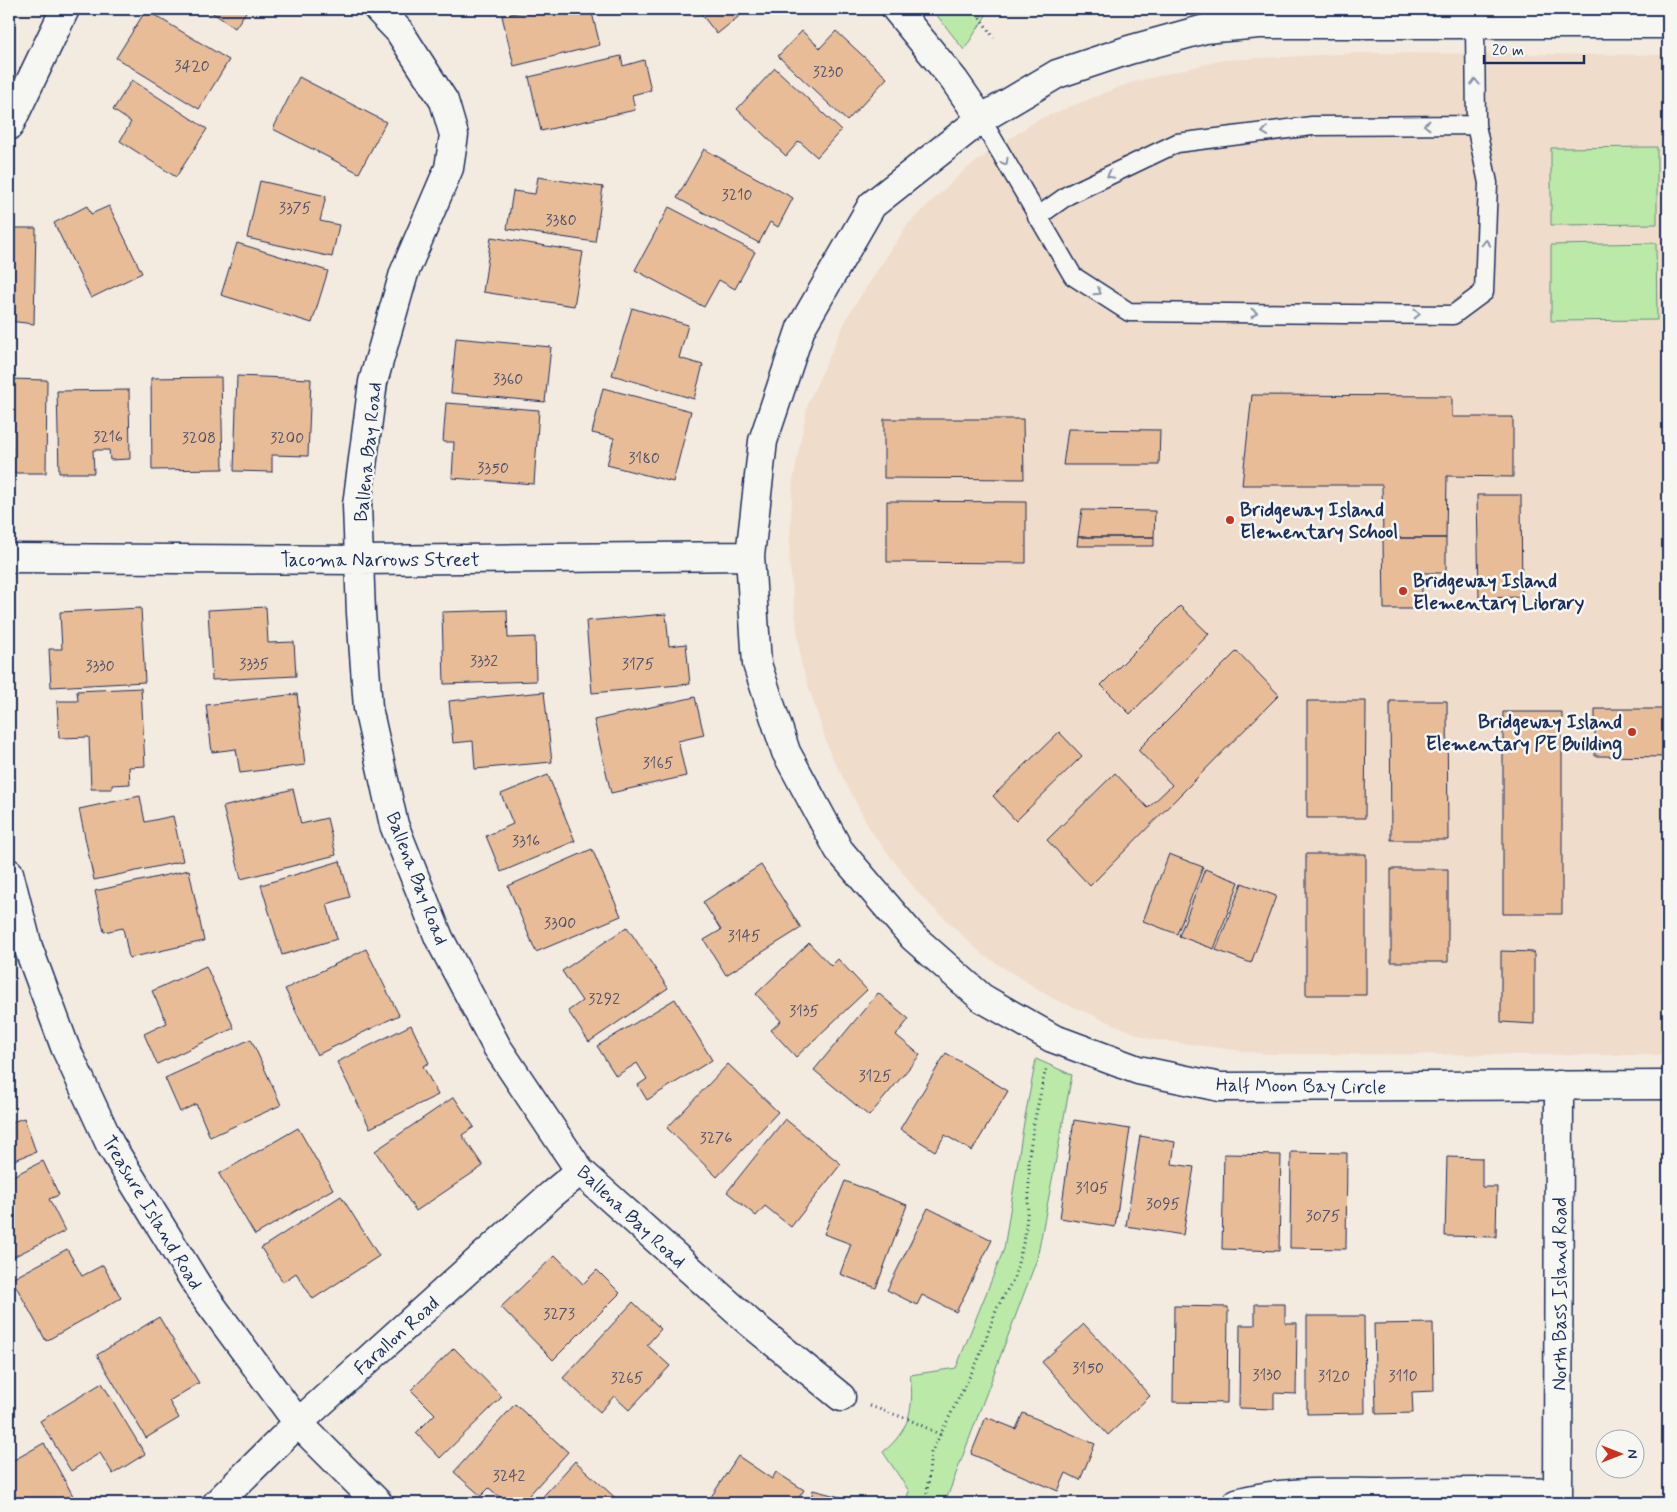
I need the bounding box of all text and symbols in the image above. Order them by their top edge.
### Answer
scale bar [1484,32,1584,64]
text: 20 m [1492,41,1524,61]
house number: 3420 [174,56,210,77]
house number: 3230 [812,62,844,83]
one-way arrow [1470,77,1480,85]
one-way arrow [1423,120,1430,130]
one-way arrow [1261,126,1269,137]
one-way arrow [999,156,1009,165]
one-way arrow [1107,169,1116,179]
house number: 3210 [722,185,752,206]
house number: 3375 [279,198,311,219]
house number: 3380 [545,210,577,231]
one-way arrow [1481,239,1491,246]
one-way arrow [1092,286,1101,296]
one-way arrow [1250,308,1258,318]
one-way arrow [1413,309,1421,319]
house number: 3360 [493,369,523,390]
street label: Ballena Bay Road [349,381,388,523]
house number: 3216 [93,427,123,448]
house number: 3208 [182,428,216,449]
house number: 3200 [270,428,304,449]
house number: 3180 [628,448,660,469]
house number: 3350 [477,458,509,479]
place label: Bridgeway Island Elementary School [1240,498,1398,545]
marker: Bridgeway Island Elementary School [1224,514,1236,526]
street label: Tacoma Narrows Street [280,548,480,573]
place label: Bridgeway Island Elementary Library [1413,569,1585,616]
marker: Bridgeway Island Elementary Library [1397,585,1409,597]
house number: 3332 [470,651,498,672]
house number: 3335 [239,654,269,675]
house number: 3175 [622,654,654,675]
house number: 3330 [85,656,115,677]
place label: Bridgeway Island Elementary PE Building [1426,710,1622,760]
marker: Bridgeway Island Elementary PE Building [1626,726,1638,738]
house number: 3165 [642,753,674,774]
street label: Ballena Bay Road [380,808,453,949]
house number: 3316 [512,831,540,852]
house number: 3300 [544,913,576,934]
house number: 3145 [727,926,761,947]
house number: 3292 [588,989,620,1010]
house number: 3135 [789,1001,819,1022]
house number: 3125 [858,1066,892,1087]
street label: Half Moon Bay Circle [1215,1073,1386,1101]
house number: 3276 [700,1128,732,1149]
street label: Treasure Island Road [96,1131,208,1295]
street label: Ballena Bay Road [571,1160,691,1274]
house number: 3105 [1075,1178,1109,1199]
house number: 3095 [1146,1194,1180,1215]
street label: North Bass Island Road [1548,1197,1573,1391]
house number: 3075 [1306,1206,1340,1227]
street label: Farallon Road [349,1291,445,1381]
house number: 3273 [543,1304,575,1325]
house number: 3150 [1072,1358,1104,1379]
house number: 3130 [1252,1365,1282,1386]
house number: 3120 [1318,1366,1350,1387]
house number: 3110 [1388,1366,1418,1387]
house number: 3265 [611,1368,643,1389]
north arrow [1594,1430,1644,1480]
text: N [1623,1449,1641,1459]
house number: 3242 [493,1466,526,1487]

